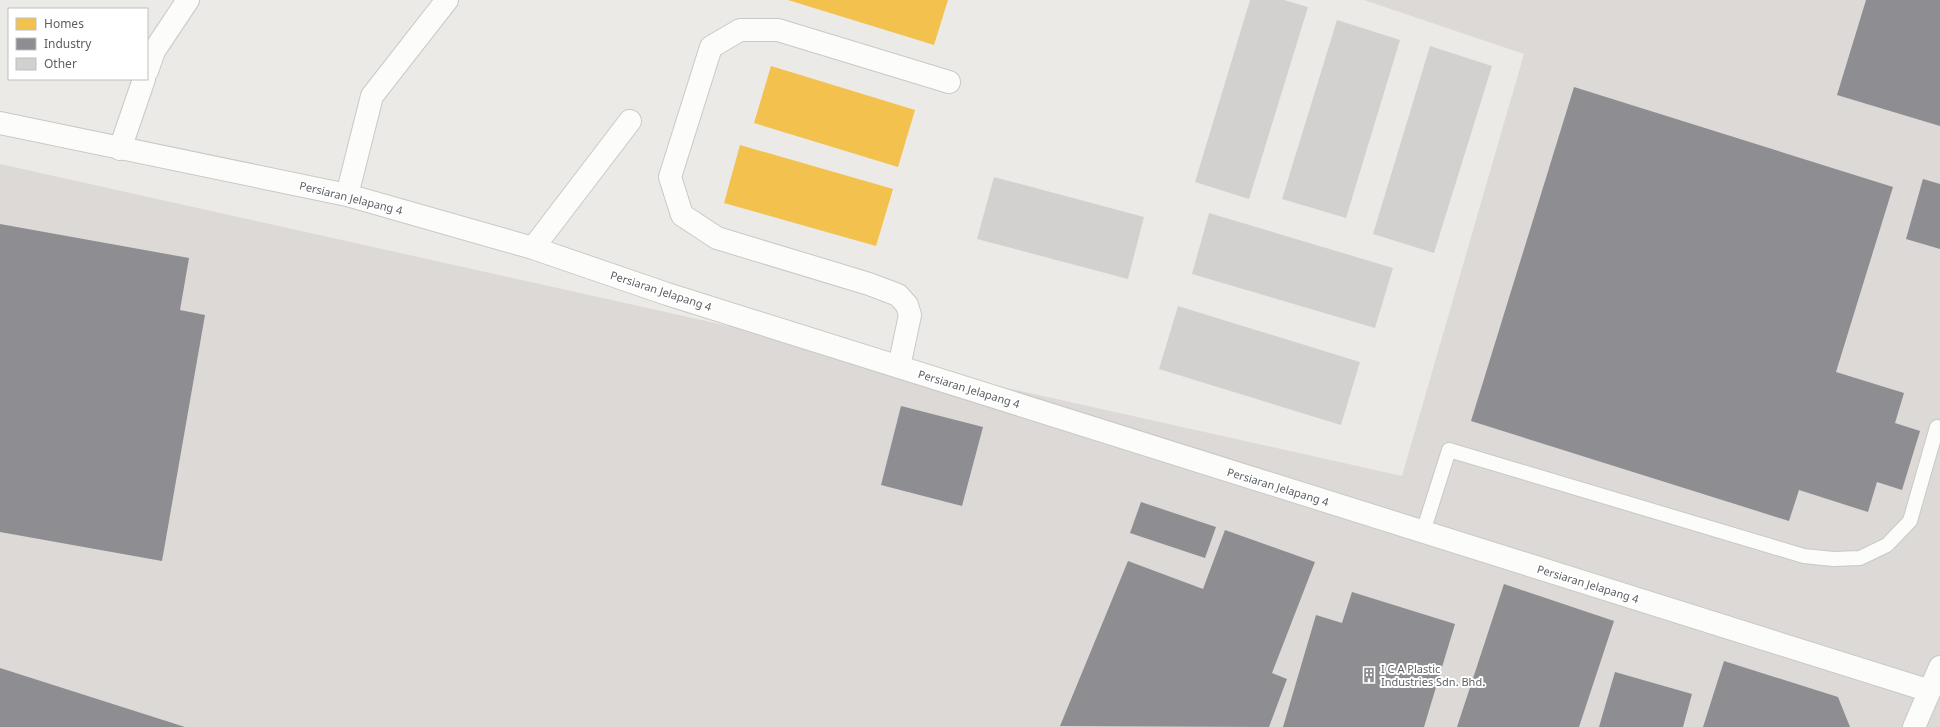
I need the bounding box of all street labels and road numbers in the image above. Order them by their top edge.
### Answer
street label: Persiaran Jelapang 4 [298,177,405,218]
street label: Persiaran Jelapang 4 [609,267,714,314]
street label: Persiaran Jelapang 4 [916,366,1023,411]
street label: Persiaran Jelapang 4 [1225,464,1332,509]
street label: Persiaran Jelapang 4 [1535,561,1642,606]

